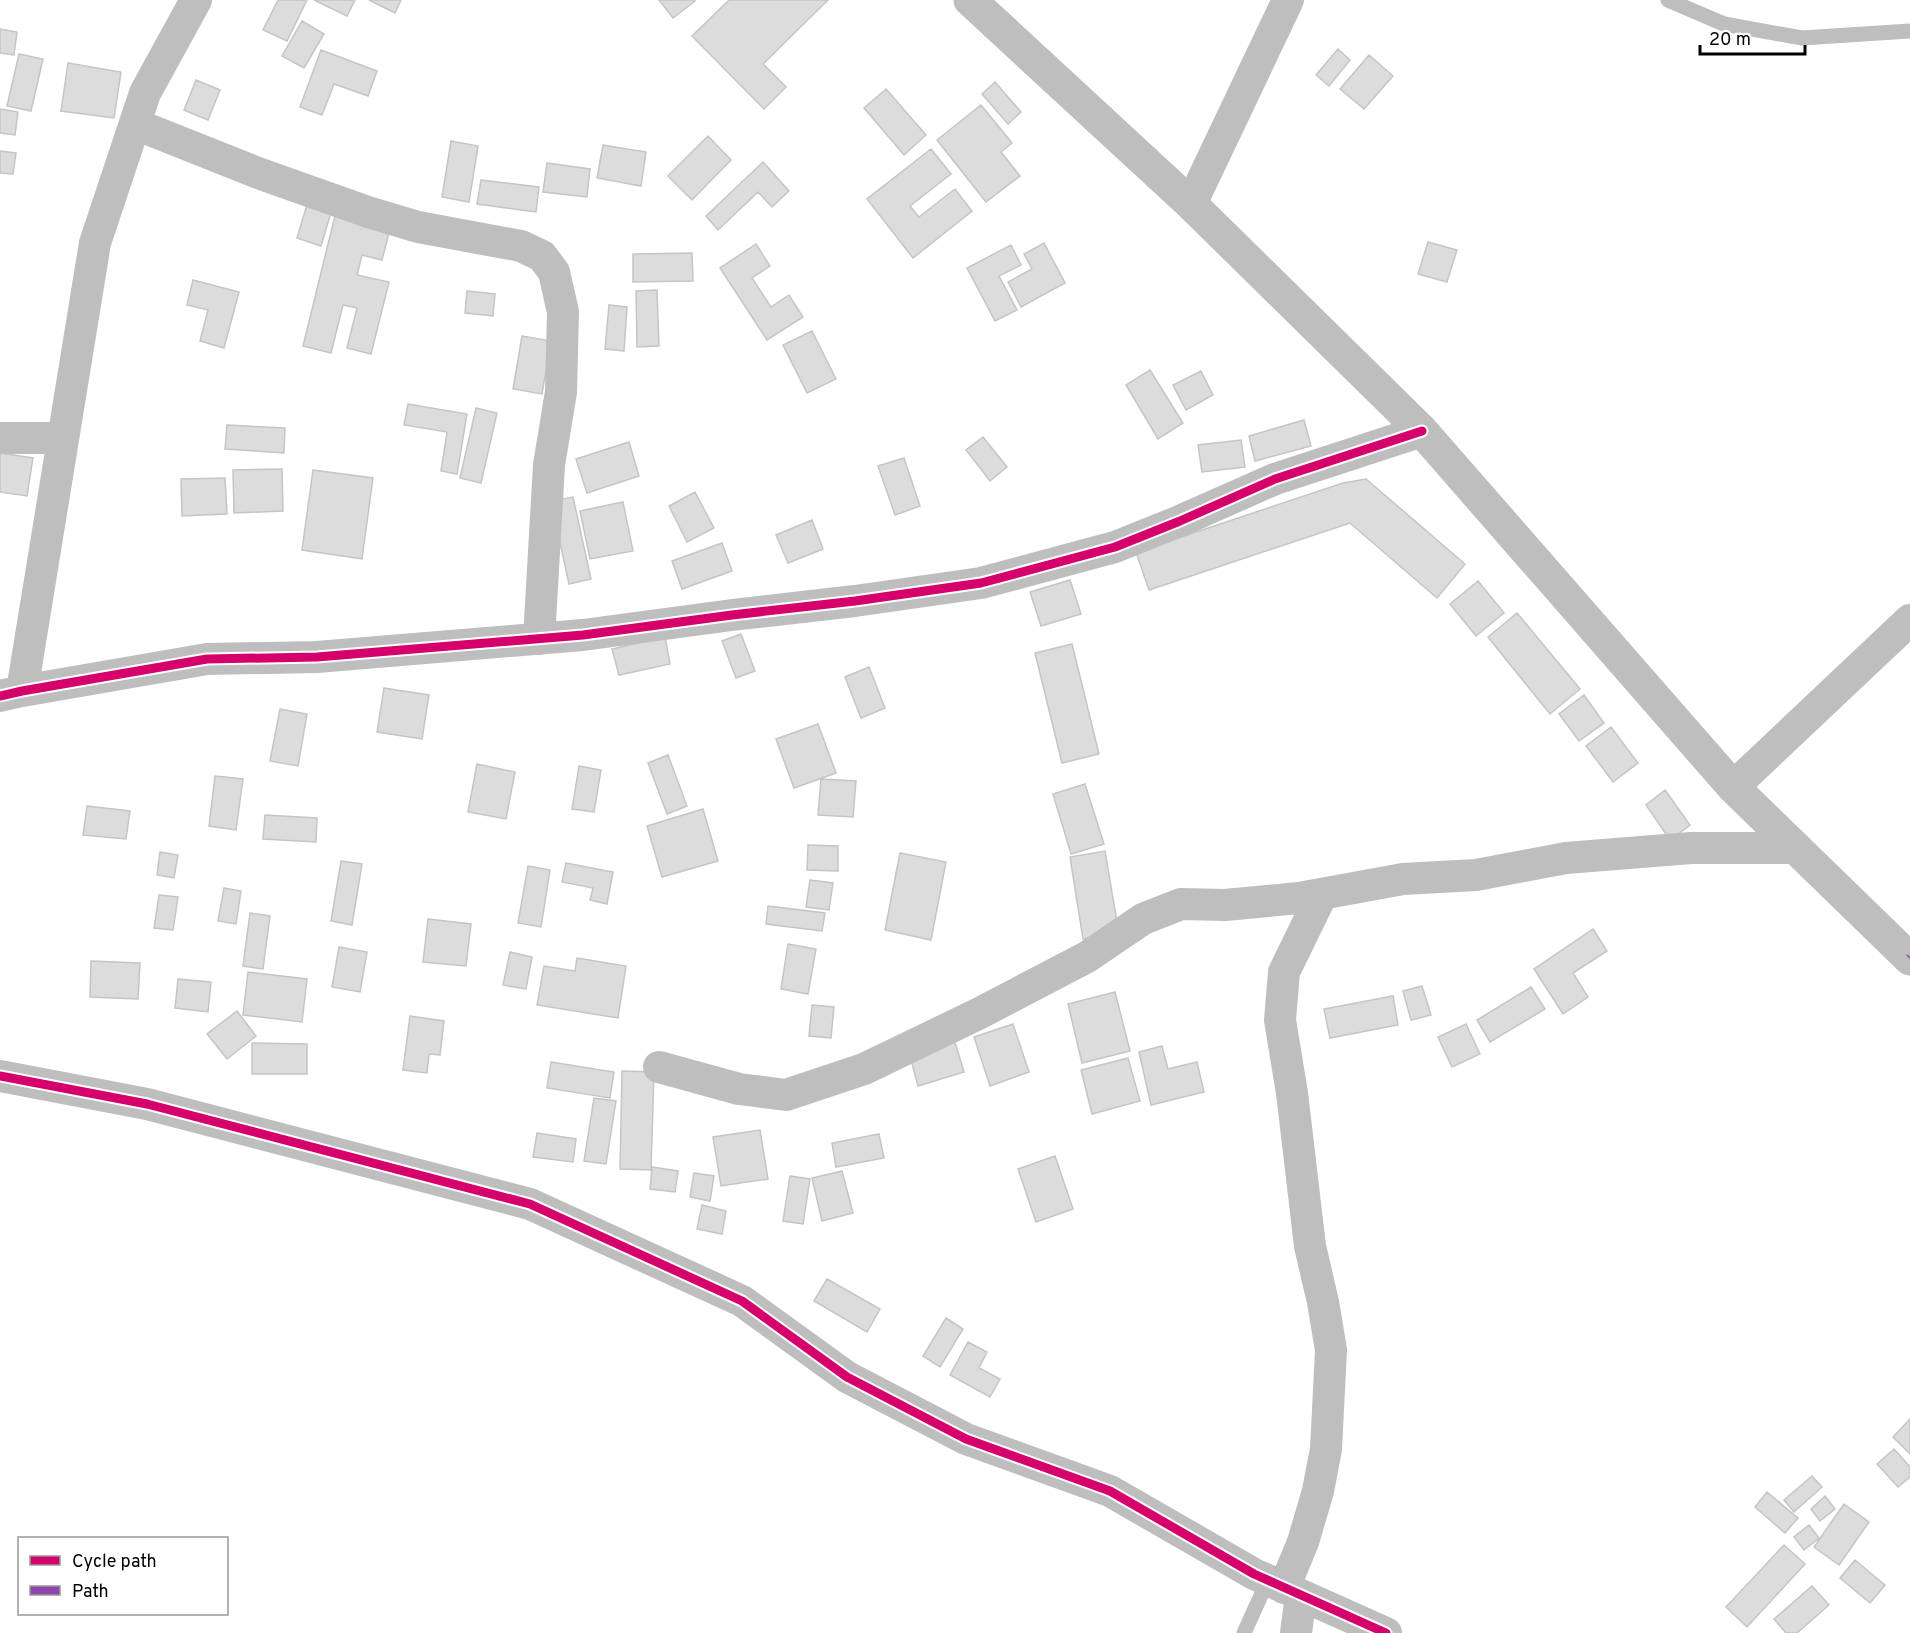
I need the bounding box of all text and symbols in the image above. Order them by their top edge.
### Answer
scale bar [1700,18,1805,56]
text: 20 m [1709,29,1751,52]
legend [18,1537,228,1615]
text: Cycle path [72,1551,157,1574]
text: Path [72,1581,109,1604]

